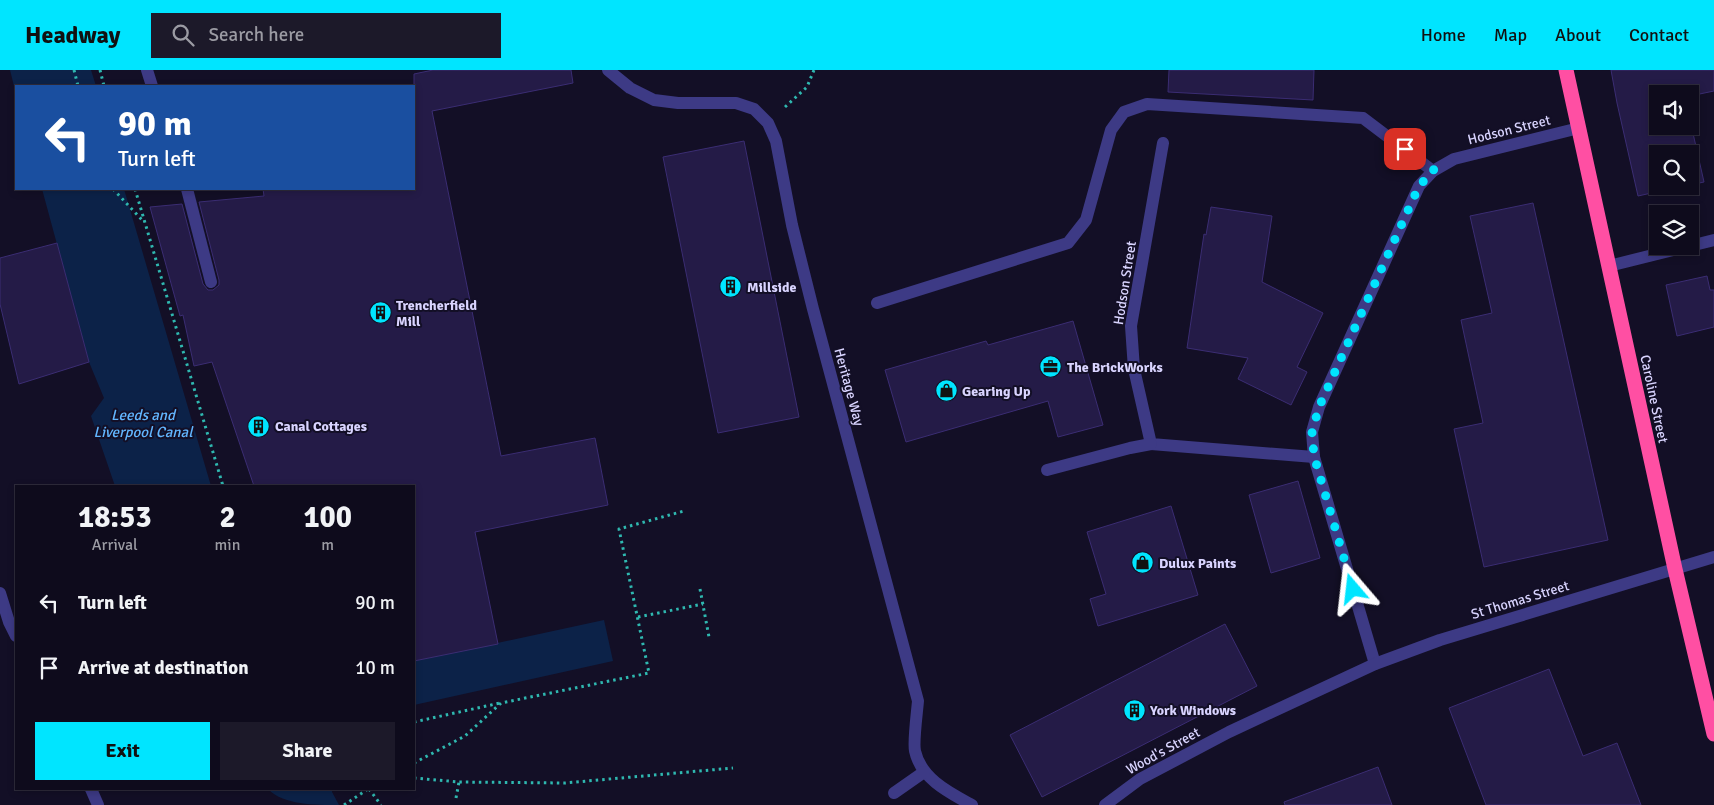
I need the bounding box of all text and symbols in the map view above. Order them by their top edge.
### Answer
search box [151,13,501,58]
text: Headway [25,20,121,50]
icon: search [169,21,197,49]
text: Search here [209,23,304,47]
text: Home [1421,24,1466,46]
text: Map [1494,24,1527,46]
text: About [1555,24,1601,46]
text: Contact [1629,24,1689,46]
map controls [1649,85,1699,255]
button: sound [1649,85,1699,135]
text: 90 m [118,102,192,145]
icon: left [35,105,100,170]
street label: Hodson Street [1466,111,1552,148]
pin [1384,128,1426,170]
icon: arrive [1391,135,1419,163]
text: Turn left [118,145,196,172]
button: search [1649,145,1699,195]
button: layers [1649,205,1699,255]
street label: Hodson Street [1110,240,1140,326]
building icon: Millside [719,275,743,299]
place label: Millside [747,279,796,296]
place label: Trencherfield Mill [396,297,477,330]
building icon: Trencherfield Mill [368,301,392,325]
street label: Heritage Way [830,346,868,428]
street label: Caroline Street [1636,353,1672,445]
office icon: The BrickWorks [1039,355,1063,379]
place label: The BrickWorks [1067,359,1163,376]
shop icon: Gearing Up [934,379,958,403]
place label: Gearing Up [962,383,1031,400]
water label: Leeds and Liverpool Canal [93,406,194,441]
building icon: Canal Cottages [247,414,271,438]
place label: Canal Cottages [275,418,367,435]
text: 18:53 [78,499,152,536]
text: 2 [219,499,236,536]
text: 100 [303,499,352,536]
text: Arrival [92,535,138,555]
text: min [215,535,240,555]
text: m [321,535,334,555]
shop icon: Dulux Paints [1131,551,1155,575]
place label: Dulux Paints [1159,555,1236,572]
position arrow [1326,562,1378,614]
street label: St Thomas Street [1469,577,1571,623]
icon: left [35,589,63,617]
text: Turn left [78,591,147,615]
text: 90 m [355,591,395,615]
icon: arrive [35,654,63,682]
text: Arrive at destination [78,656,249,680]
text: 10 m [355,656,395,680]
building icon: York Windows [1122,698,1146,722]
place label: York Windows [1149,702,1236,719]
button: Exit [35,722,210,780]
button: Share [220,722,395,780]
street label: Wood's Street [1123,724,1203,778]

